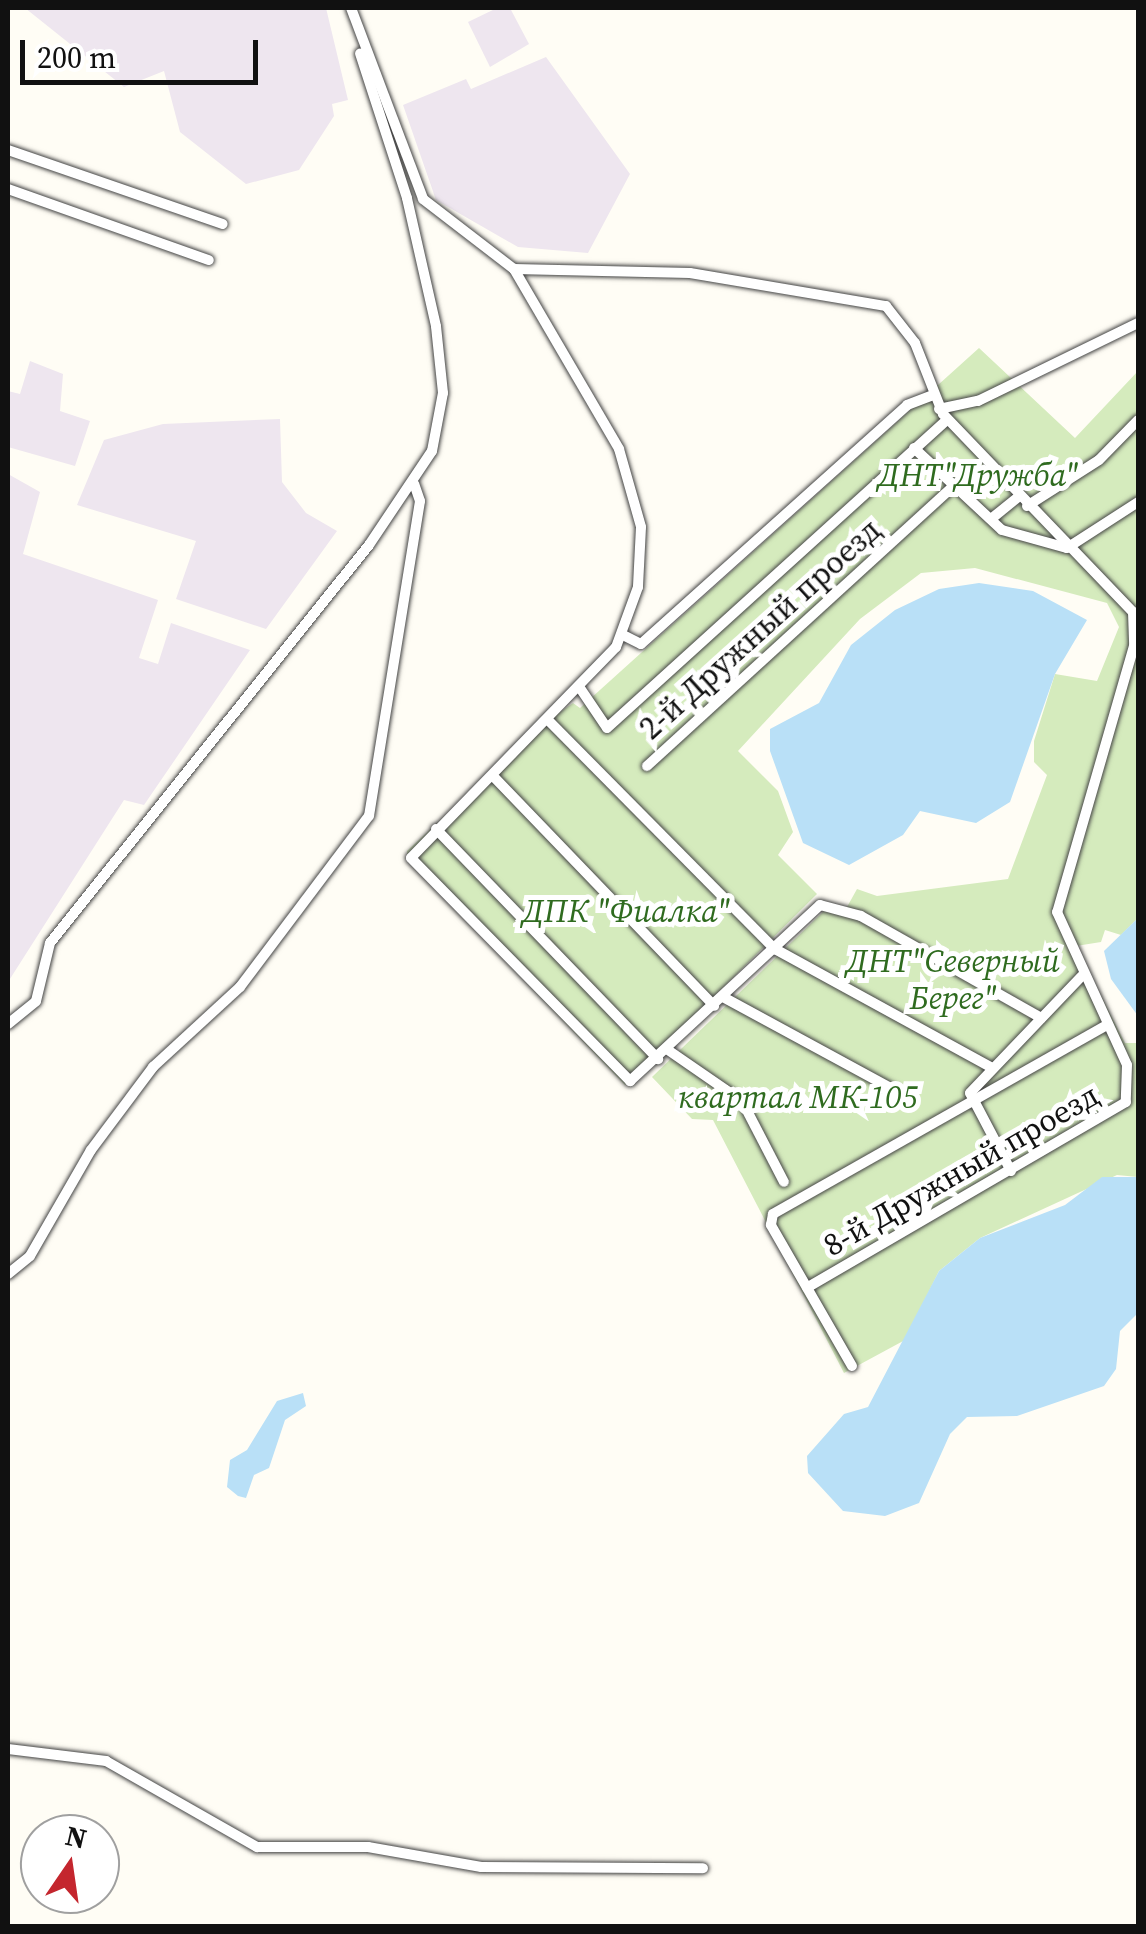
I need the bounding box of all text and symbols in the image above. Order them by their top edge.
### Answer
scale bar [25,20,262,82]
text: 200 m [37,37,116,78]
park label: ДНТ"Дружба" [878,456,1078,494]
street label: 2-й Дружный проезд [631,511,889,747]
park label: ДПК "Фиалка" [522,892,730,930]
park label: ДНТ"Северный Берег" [846,943,1060,1018]
street label: 8-й Дружный проезд [817,1076,1105,1264]
park label: квартал МК-105 [678,1078,918,1116]
north arrow [20,1814,120,1914]
text: N [62,1816,90,1858]

